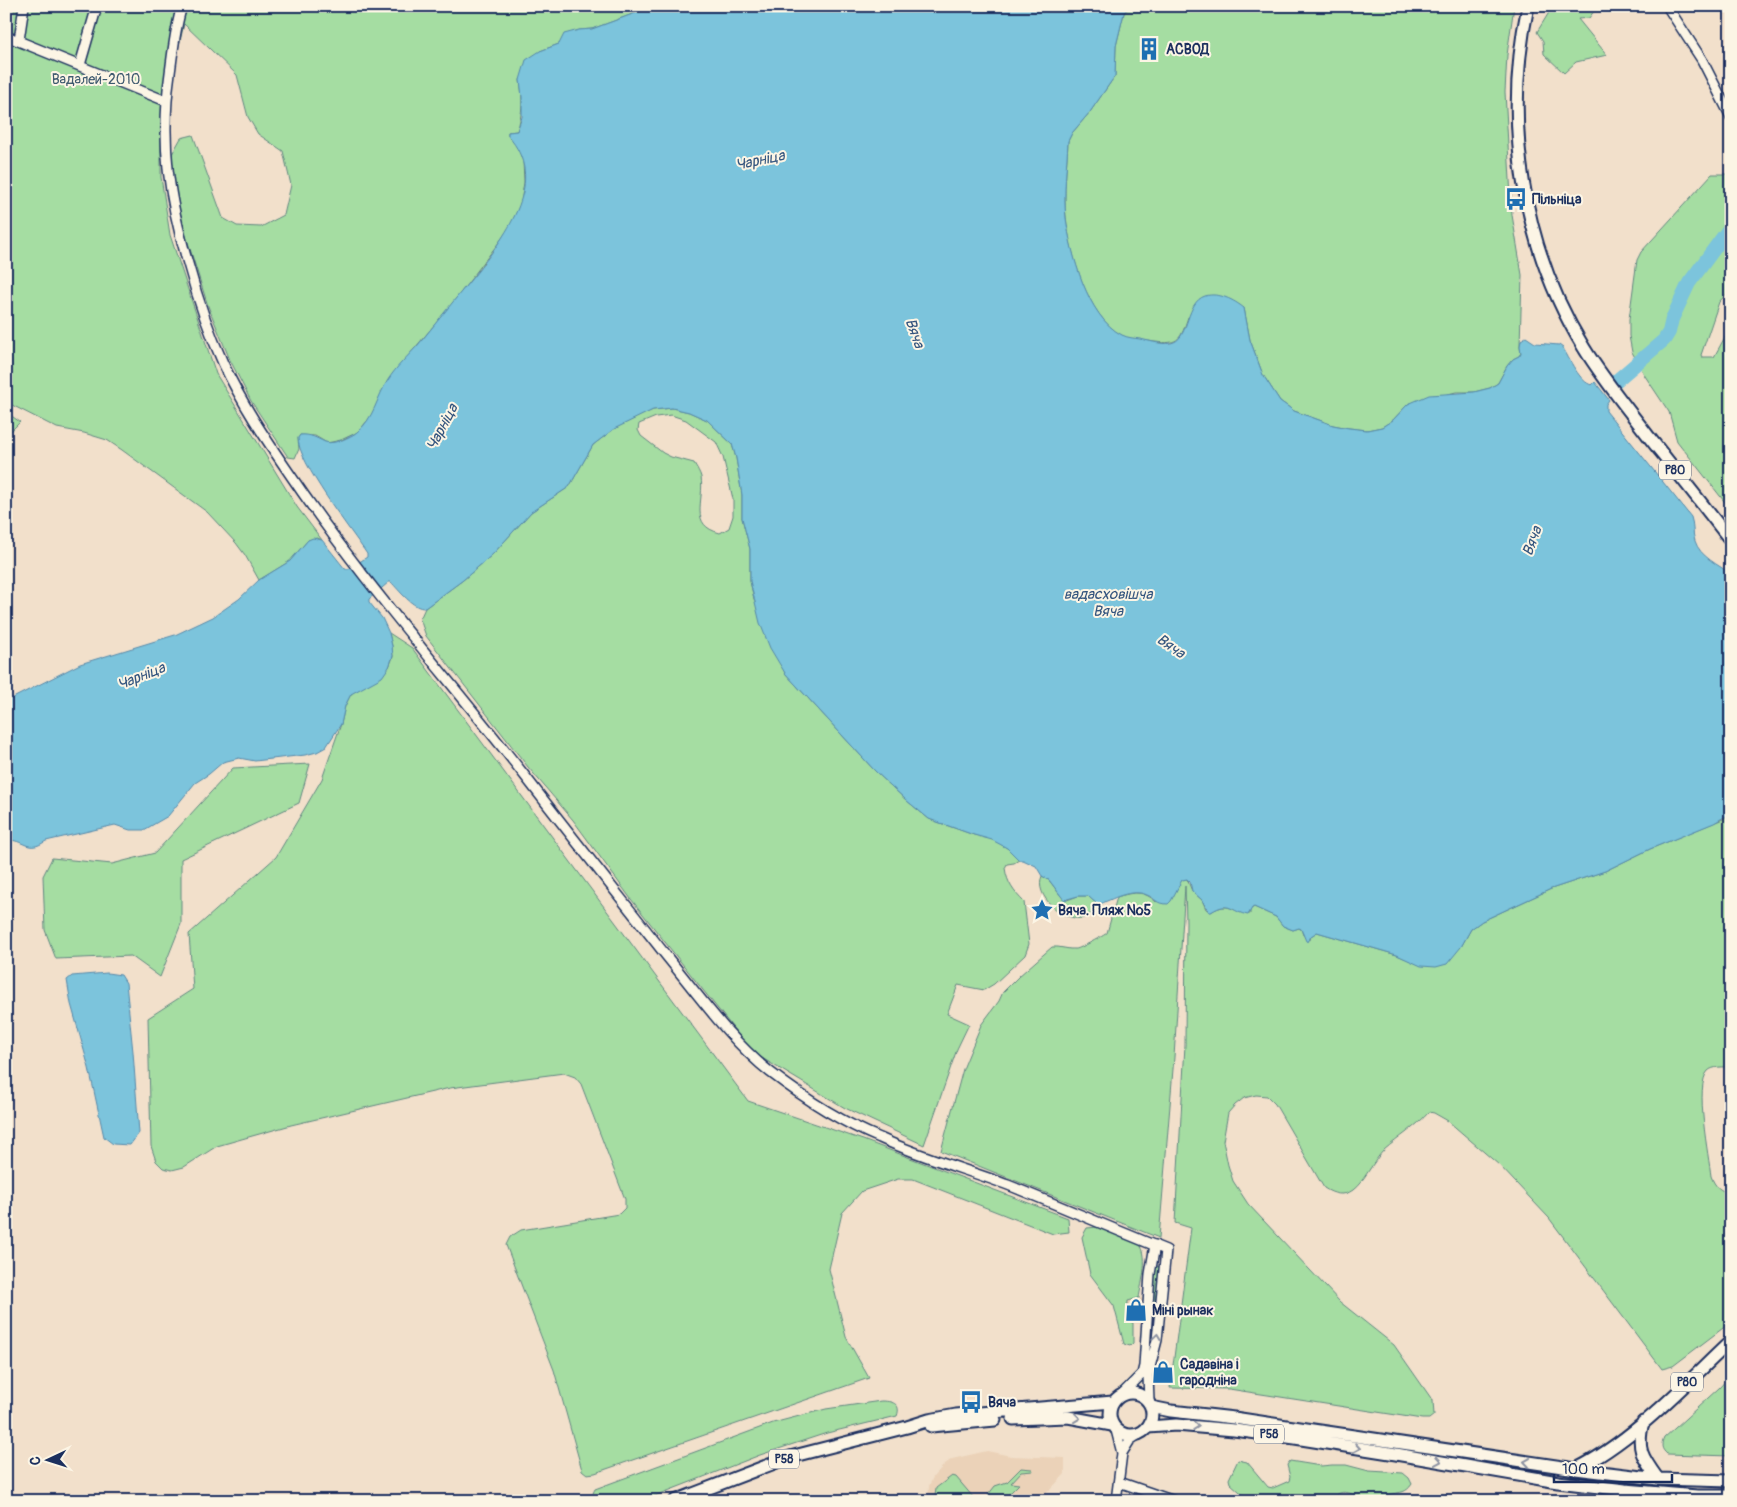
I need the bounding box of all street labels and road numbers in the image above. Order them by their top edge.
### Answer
road number: Р80 [1659,460,1691,480]
road number: Р80 [1671,1372,1703,1391]
road number: Р58 [1254,1425,1284,1444]
road number: Р58 [769,1450,799,1468]

